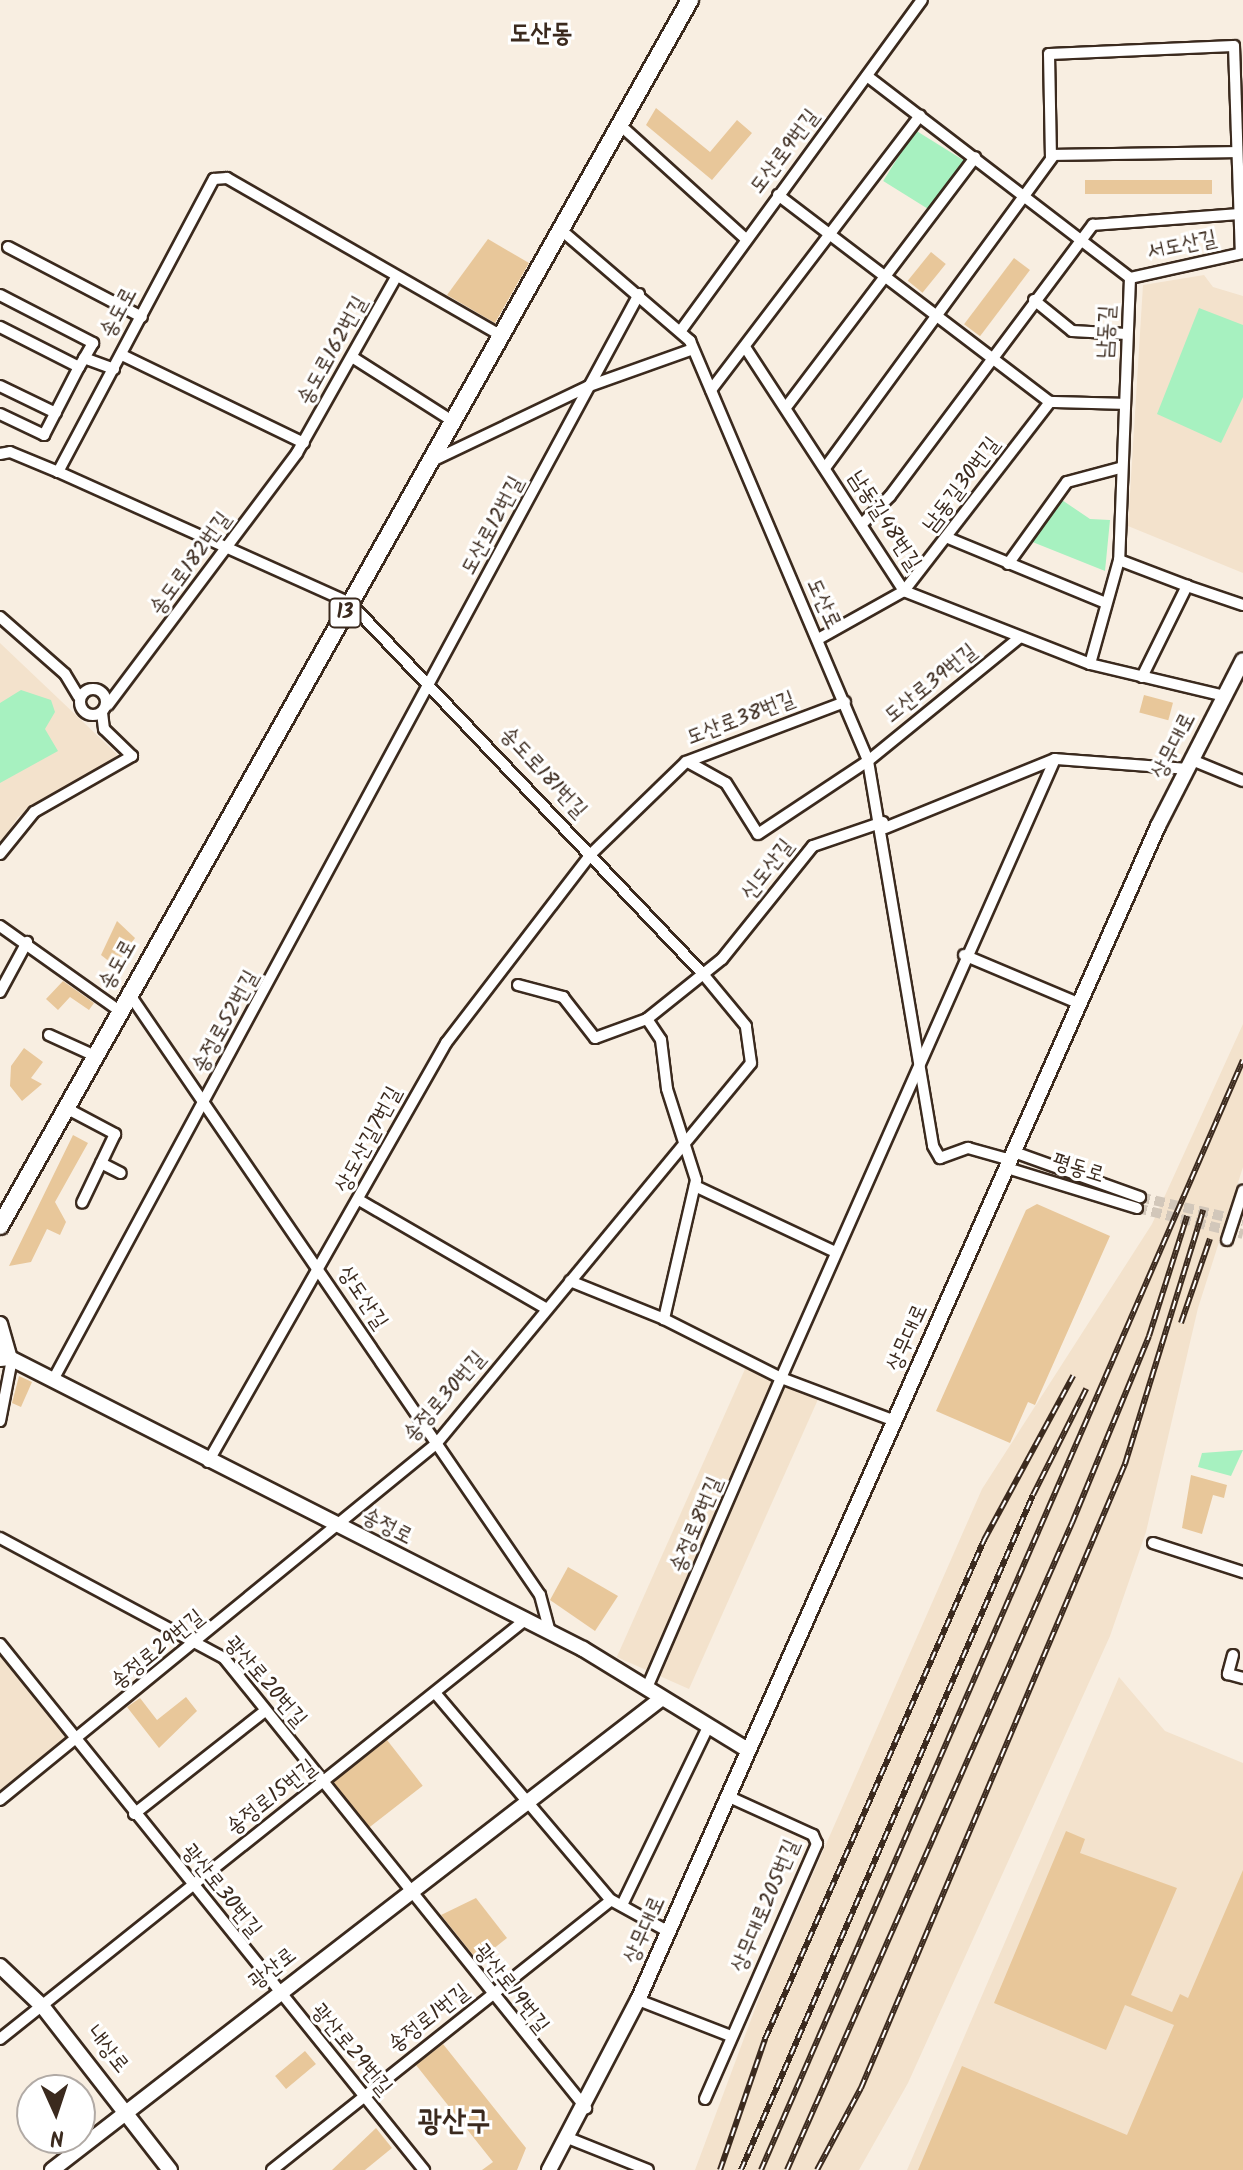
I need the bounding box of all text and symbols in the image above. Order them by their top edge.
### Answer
district label: 도산동 [510,19,572,51]
street label: 도산로9번길 [745,104,825,200]
street label: 서도산길 [1145,226,1219,266]
street label: 송도로 [95,283,143,343]
street label: 송도로162번길 [292,292,374,410]
street label: 남동길 [1092,305,1122,359]
street label: 남동길30번길 [918,432,1006,538]
street label: 남동길48번길 [842,466,926,576]
street label: 도산로12번길 [456,472,530,580]
street label: 송도로182번길 [145,507,237,621]
street label: 도산로 [800,574,846,634]
road number: 13 [327,597,363,629]
street label: 도산로39번길 [879,639,983,729]
street label: 도산로38번길 [683,686,799,752]
street label: 상무대로 [1146,708,1202,784]
street label: 송도로181번길 [494,722,592,824]
street label: 신도산길 [736,834,800,906]
street label: 송도로 [94,935,142,995]
street label: 송정로52번길 [187,966,265,1078]
street label: 상도산길7번길 [330,1082,408,1198]
street label: 평동로 [1049,1149,1107,1189]
street label: 상도산길 [331,1261,393,1335]
street label: 상무대로 [882,1300,934,1376]
street label: 송정로30번길 [398,1346,492,1448]
street label: 송정로8번길 [665,1473,729,1577]
street label: 송정로 [357,1503,417,1551]
street label: 송정로29번길 [106,1604,210,1696]
street label: 광산로20번길 [218,1631,312,1733]
street label: 송정로15번길 [222,1755,322,1841]
street label: 상무대로205번길 [726,1836,806,1976]
street label: 광산로30번길 [175,1839,267,1943]
street label: 상무대로 [619,1892,671,1968]
street label: 광산로19번길 [468,1939,554,2039]
street label: 광산로 [244,1942,302,1996]
street label: 송정로1번길 [383,1979,475,2059]
street label: 광산로29번길 [305,1999,397,2101]
street label: 내상로 [80,2021,134,2079]
north arrow [16,2074,96,2154]
district label: 광산구 [418,2104,490,2140]
text: N [49,2119,65,2154]

